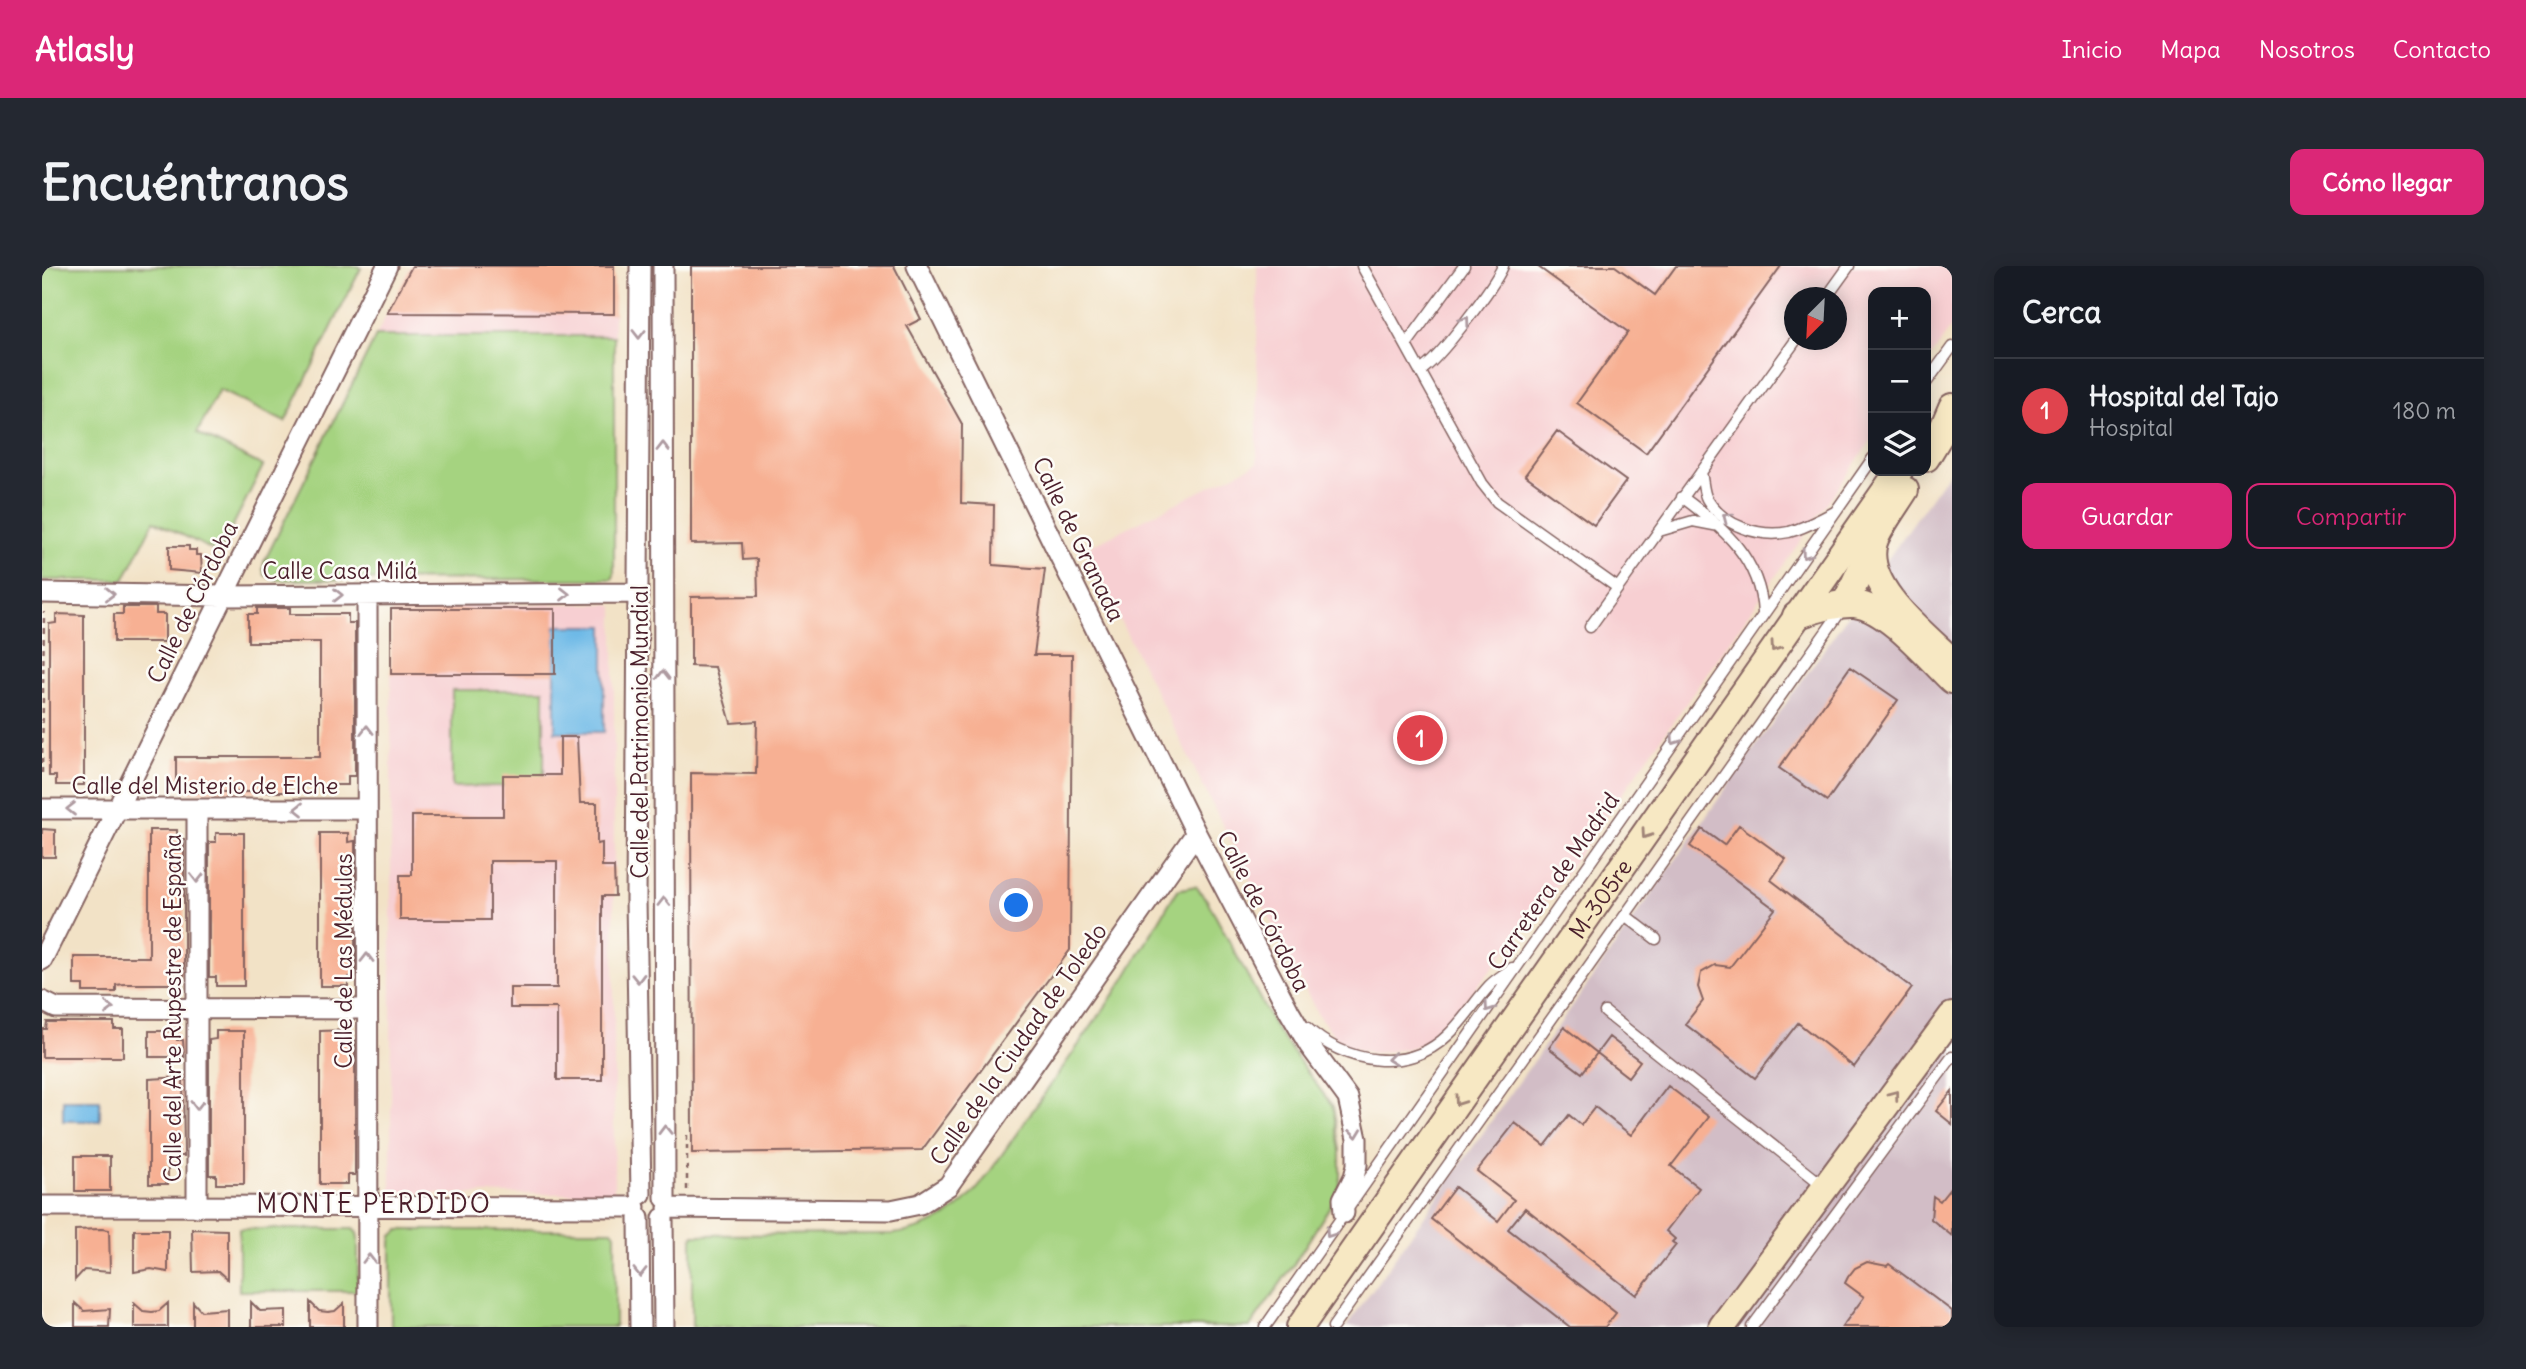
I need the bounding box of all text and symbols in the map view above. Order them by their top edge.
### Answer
text: Atlasly [35,28,134,70]
text: Inicio [2062,34,2122,64]
text: Mapa [2160,34,2221,64]
text: Nosotros [2259,34,2355,64]
text: Contacto [2393,34,2491,64]
button: Cómo llegar [2290,149,2484,215]
text: Encuéntranos [42,152,349,213]
north arrow [1784,287,1847,350]
map controls [1868,287,1931,476]
button: + [1868,287,1931,350]
text: Cerca [2022,293,2101,331]
one-way arrow [1456,316,1469,329]
one-way arrow [632,329,647,340]
button: − [1868,350,1931,413]
text: Hospital del Tajo [2089,380,2279,413]
text: 1 [2040,396,2050,425]
text: 180 m [2393,396,2456,425]
button: layers [1868,413,1931,476]
text: Hospital [2089,413,2173,442]
one-way arrow [655,441,671,452]
street label: Calle de Granada [1027,452,1131,626]
button: Guardar [2022,483,2232,549]
button: Compartir [2246,483,2456,549]
one-way arrow [1722,513,1734,526]
street label: Calle de Córdoba [140,516,244,688]
one-way arrow [1801,546,1814,559]
street label: Calle Casa Milá [262,556,418,585]
street label: Calle del Patrimonio Mundial [625,585,654,879]
one-way arrow [105,586,116,602]
one-way arrow [560,586,571,602]
one-way arrow [333,587,343,603]
one-way arrow [1771,639,1783,652]
one-way arrow [655,669,671,679]
pin: 1 [1397,712,1443,764]
one-way arrow [359,725,375,735]
one-way arrow [1671,732,1683,745]
street label: Calle del Misterio de Elche [71,771,339,800]
street label: Carretera de Madrid [1481,786,1625,976]
one-way arrow [66,801,76,817]
one-way arrow [293,801,304,817]
street label: Calle de Córdoba [1211,826,1317,996]
one-way arrow [1642,826,1654,839]
street label: Calle del Arte Rupestre de España [158,834,187,1182]
street label: Calle de Las Médulas [329,853,358,1069]
street label: M-305re [1562,853,1638,944]
one-way arrow [189,873,205,883]
your location [999,888,1033,922]
one-way arrow [656,896,672,907]
street label: Calle de la Ciudad de Toledo [923,917,1113,1171]
one-way arrow [359,952,375,963]
one-way arrow [630,973,646,984]
one-way arrow [1485,999,1497,1012]
one-way arrow [104,1000,114,1016]
one-way arrow [1386,1051,1397,1066]
one-way arrow [1885,1090,1898,1103]
one-way arrow [1455,1093,1467,1106]
one-way arrow [189,1100,205,1111]
one-way arrow [657,1124,673,1134]
one-way arrow [1348,1128,1363,1139]
district label: MONTE PERDIDO [256,1187,492,1220]
one-way arrow [1326,1225,1338,1238]
one-way arrow [361,1253,377,1264]
one-way arrow [632,1268,648,1278]

